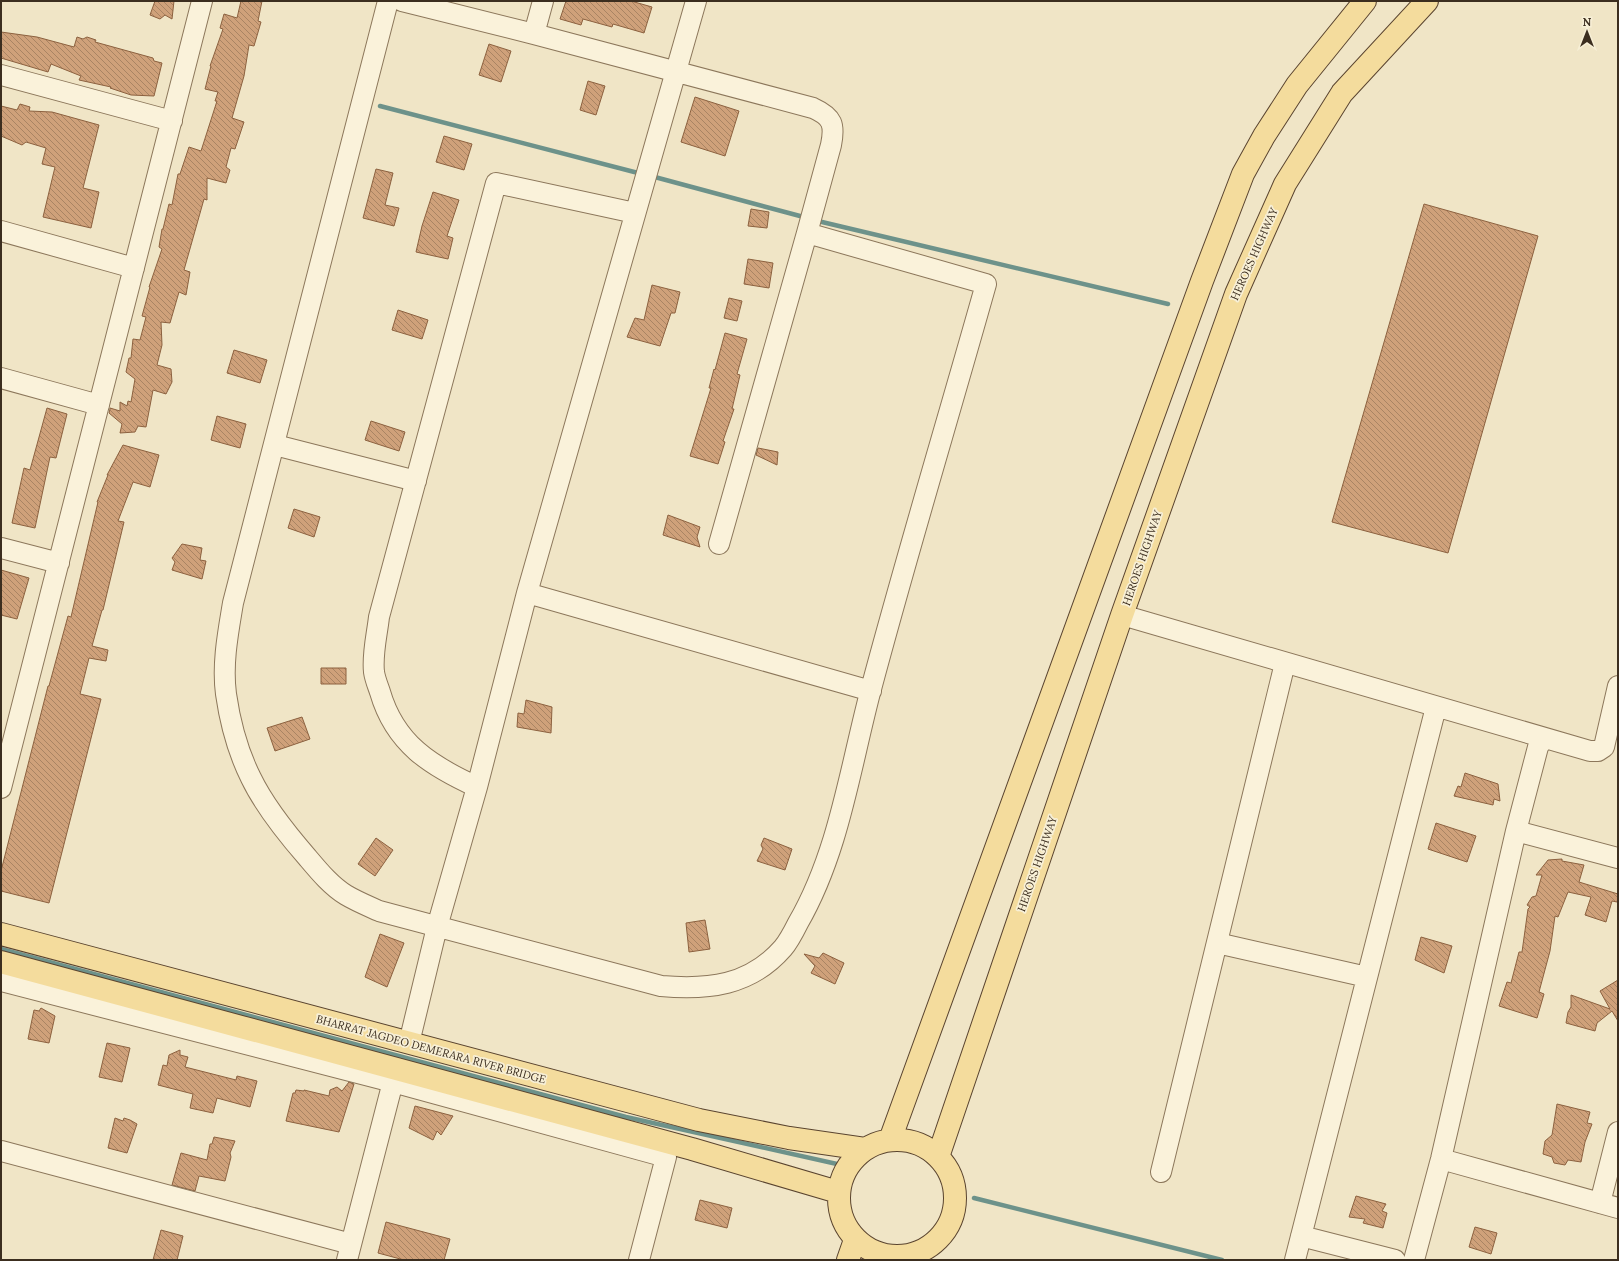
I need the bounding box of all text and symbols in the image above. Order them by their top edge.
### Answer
north arrow [1567,12,1607,52]
text: N [1583,15,1592,29]
street label: HEROES HIGHWAY [1227,205,1281,303]
street label: HEROES HIGHWAY [1119,507,1165,608]
street label: HEROES HIGHWAY [1014,813,1060,914]
street label: BHARRAT JAGDEO DEMERARA RIVER BRIDGE [315,1012,548,1087]

